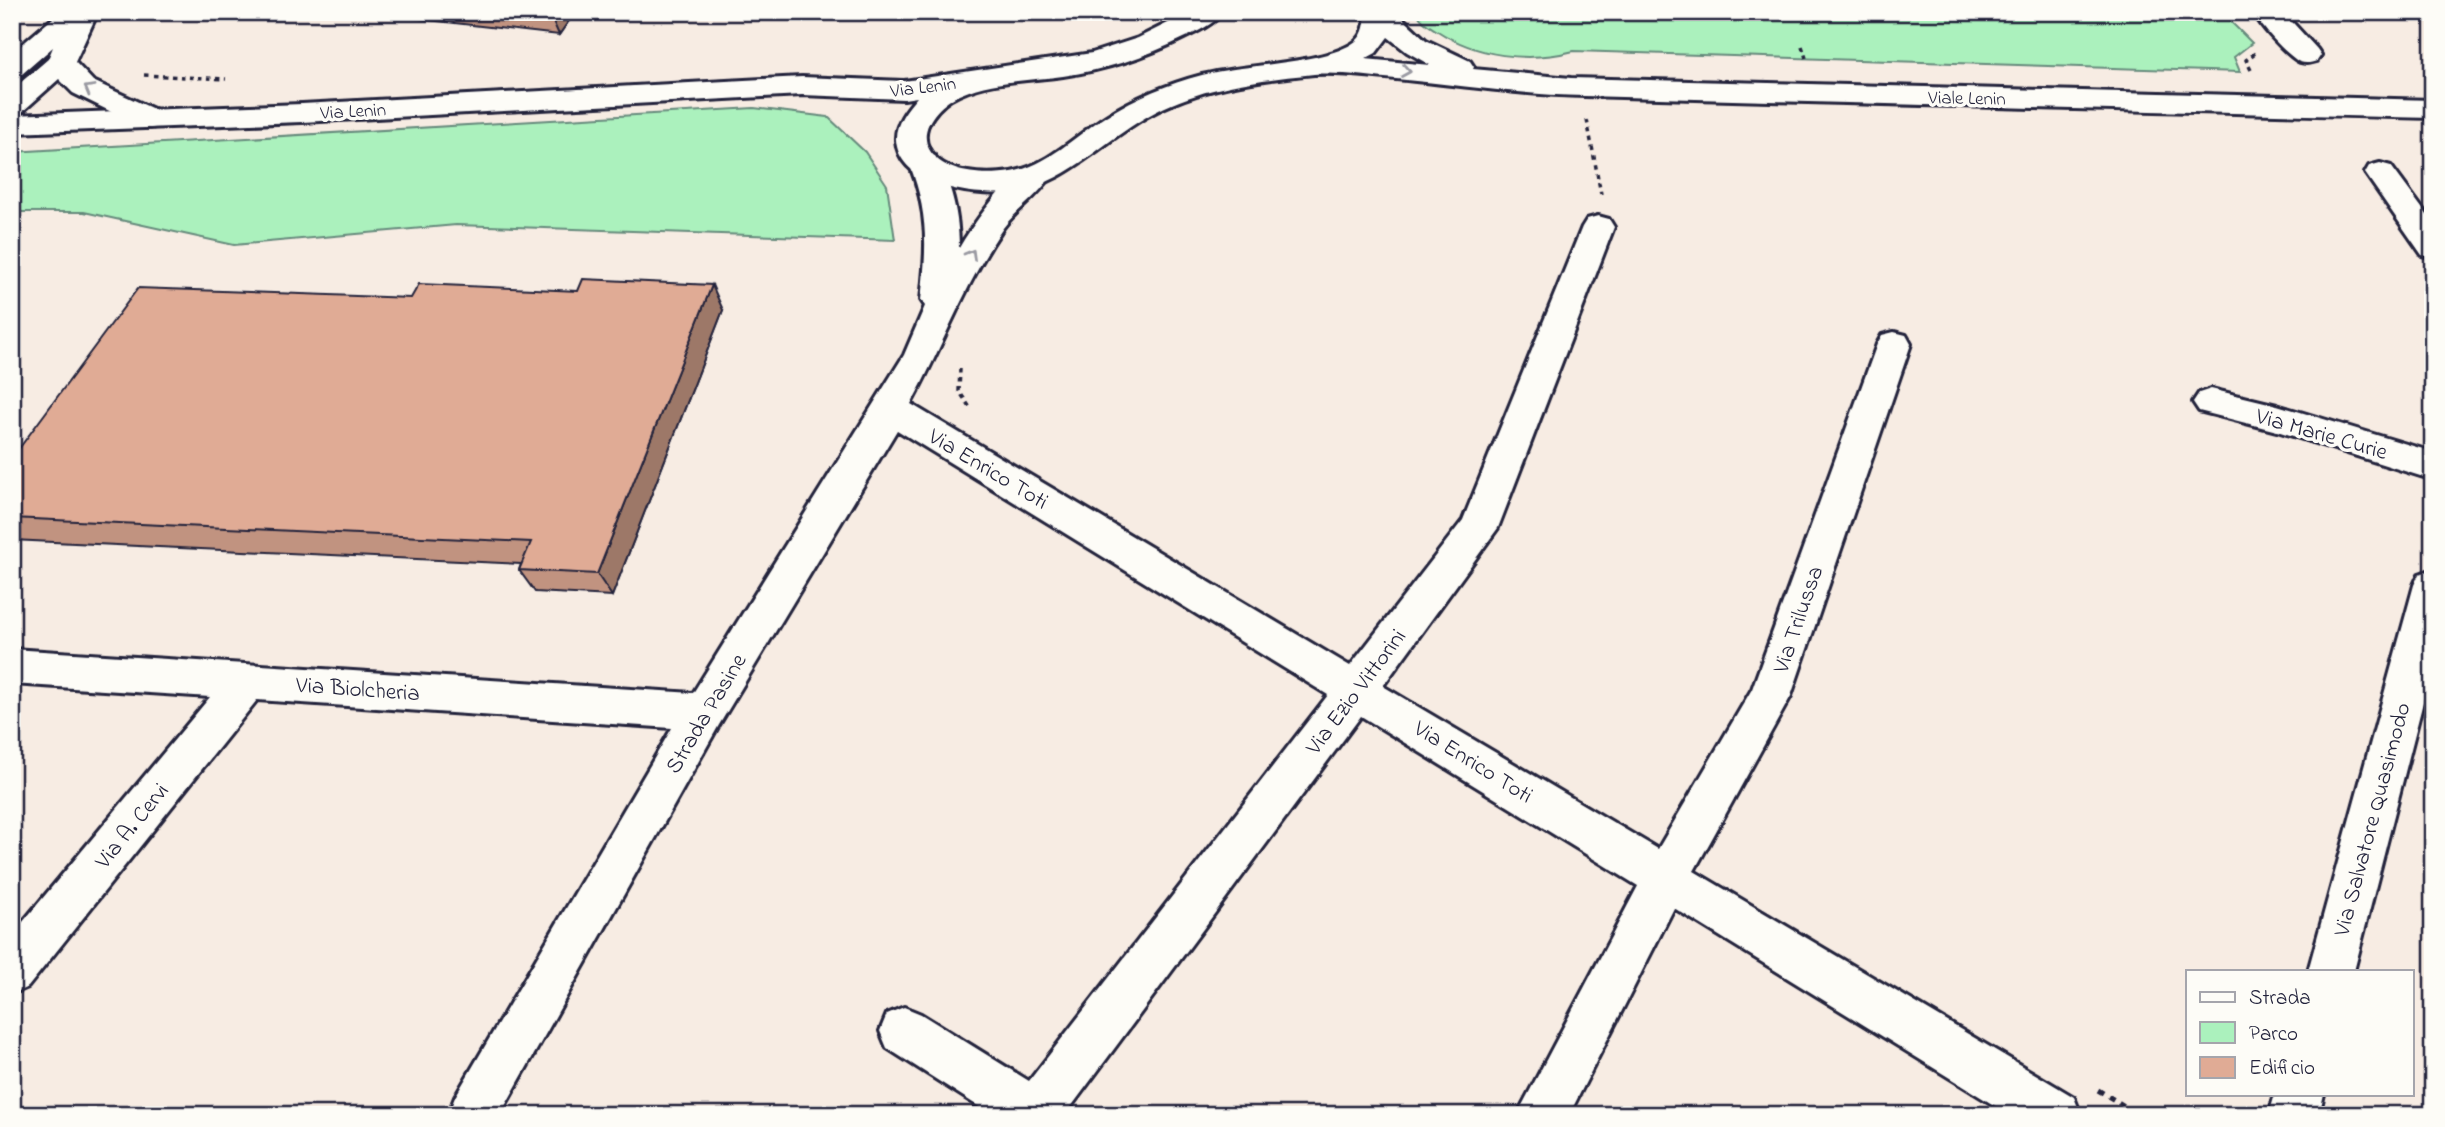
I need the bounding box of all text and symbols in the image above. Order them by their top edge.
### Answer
one-way arrow [1400,63,1412,78]
street label: Via Lenin [888,71,958,106]
one-way arrow [84,84,97,97]
street label: Viale Lenin [1927,85,2006,114]
street label: Via Lenin [318,97,387,128]
one-way arrow [963,248,976,261]
street label: Via Marie Curie [2251,401,2392,470]
street label: Via Enrico Toti [921,421,1054,519]
street label: Via Trilussa [1765,562,1833,679]
street label: Via Ezio Vittorini [1298,623,1415,763]
street label: Strada Pasine [658,647,756,781]
street label: Via Biolcheria [294,670,421,711]
street label: Via Salvatore Quasimodo [2326,699,2420,941]
street label: Via Enrico Toti [1406,713,1539,813]
street label: Via A. Cervi [87,777,178,877]
legend [2186,970,2414,1096]
text: Strada [2249,984,2311,1014]
text: Parco [2249,1020,2298,1050]
text: Edificio [2249,1054,2315,1084]

